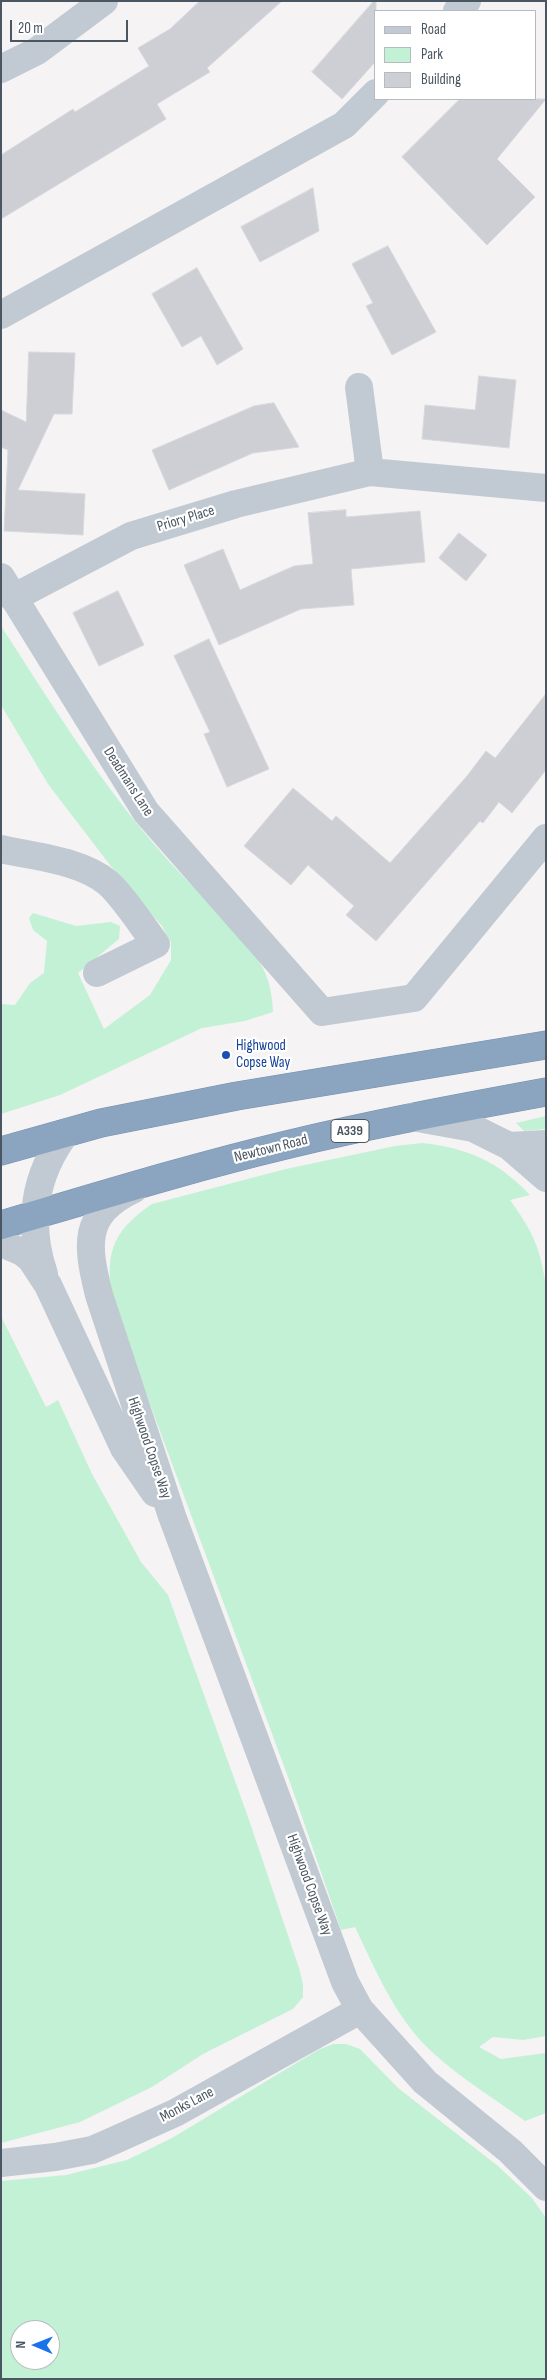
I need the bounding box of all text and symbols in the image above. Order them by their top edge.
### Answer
scale bar [12,10,130,42]
legend [374,10,537,100]
text: 20 m [18,19,43,38]
text: Road [421,20,446,39]
text: Park [421,45,443,64]
text: Building [421,70,461,89]
street label: Priory Place [155,502,217,536]
street label: Deadmans Lane [99,744,157,820]
place label: Highwood Copse Way [236,1037,290,1072]
marker: Highwood Copse Way [220,1049,232,1061]
road number: A339 [331,1120,369,1142]
street label: Newtown Road [233,1131,309,1167]
street label: Highwood Copse Way [123,1395,175,1501]
street label: Highwood Copse Way [282,1832,336,1938]
street label: Monks Lane [157,2083,217,2127]
north arrow [10,2320,60,2370]
text: N [12,2341,29,2349]

